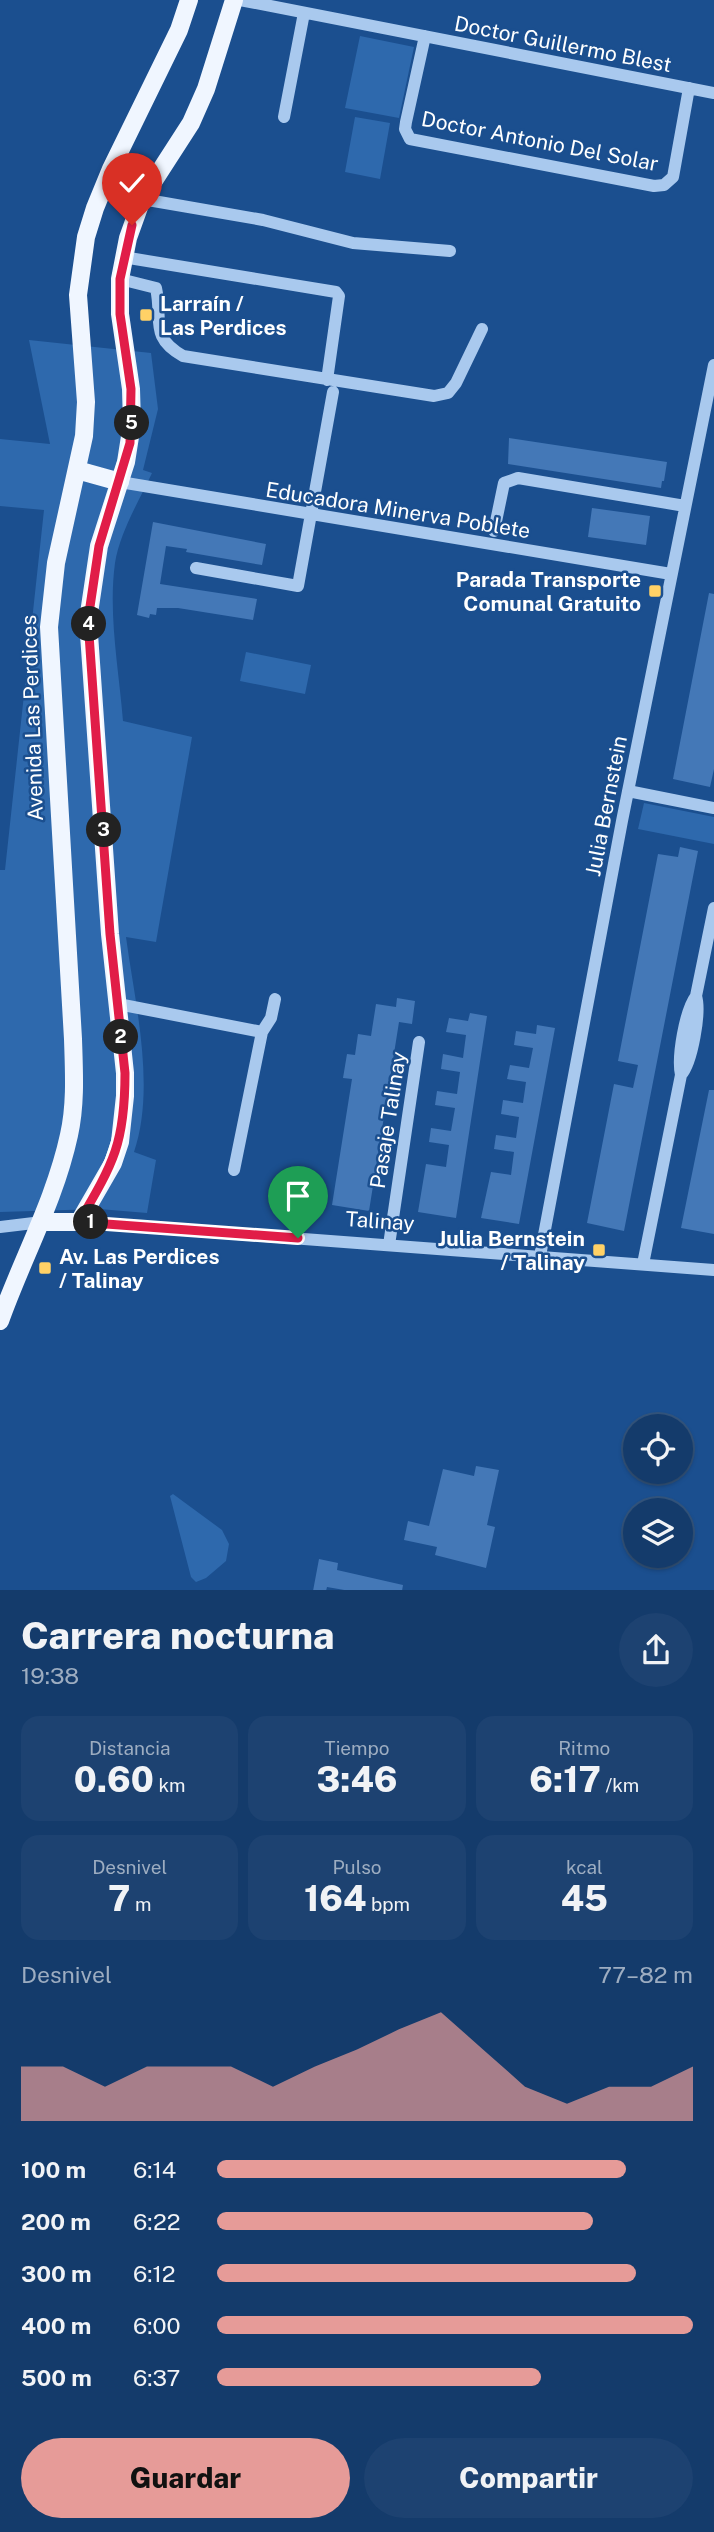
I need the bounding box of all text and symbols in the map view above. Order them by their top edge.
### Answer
street label: Doctor Guillermo Blest [452,11,674,77]
street label: Doctor Antonio Del Solar [419,106,661,176]
pin [102,153,162,225]
icon: check [113,164,151,202]
place label: Larraín / Las Perdices [160,291,287,340]
marker: Larraín / Las Perdices [138,307,154,323]
pin: 5 [114,406,150,440]
text: 5 [125,411,138,433]
street label: Educadora Minerva Poblete [264,477,532,543]
place label: Parada Transporte Comunal Gratuito [456,567,641,616]
marker: Parada Transporte Comunal Gratuito [647,583,663,599]
pin: 4 [72,606,106,642]
text: 4 [82,612,95,634]
street label: Avenida Las Perdices [16,615,48,821]
street label: Julia Bernstein [580,734,632,878]
pin: 3 [86,812,122,848]
text: 3 [97,818,110,840]
pin: 2 [104,1020,138,1054]
text: 2 [114,1025,127,1047]
street label: Pasaje Talinay [365,1050,411,1190]
pin [268,1166,328,1238]
icon: arrive [279,1177,317,1215]
pin: 1 [74,1204,108,1240]
street label: Talinay [345,1206,415,1236]
text: 1 [86,1210,95,1232]
place label: Julia Bernstein / Talinay [438,1226,585,1275]
marker: Julia Bernstein / Talinay [591,1242,607,1258]
place label: Av. Las Perdices / Talinay [59,1244,220,1293]
marker: Av. Las Perdices / Talinay [37,1260,53,1276]
map controls [623,1414,693,1568]
button: locate [623,1414,693,1484]
button: layers [623,1498,693,1568]
text: Carrera nocturna [21,1613,335,1658]
button: share [619,1613,693,1687]
text: 19:38 [21,1662,79,1689]
text: Distancia [89,1737,170,1759]
text: Tiempo [324,1737,390,1759]
text: Ritmo [558,1737,610,1759]
text: 0.60 [74,1759,154,1800]
text: 3:46 [316,1759,398,1800]
text: 6:17 [529,1759,601,1800]
text: km [154,1774,186,1796]
text: /km [601,1774,639,1796]
text: Desnivel [92,1856,167,1878]
text: Pulso [332,1856,382,1878]
text: kcal [566,1856,603,1878]
text: 7 [108,1878,130,1919]
text: 164 [304,1878,366,1919]
text: 45 [561,1878,608,1919]
text: m [130,1893,151,1915]
text: bpm [366,1893,410,1915]
text: Desnivel [21,1961,112,1988]
text: 77–82 m [598,1961,693,1988]
text: 100 m [21,2156,86,2183]
text: 6:14 [133,2156,176,2183]
text: 200 m [21,2208,91,2235]
text: 6:22 [133,2208,180,2235]
text: 300 m [21,2260,92,2287]
text: 6:12 [133,2260,176,2287]
text: 400 m [21,2312,91,2339]
text: 6:00 [133,2312,181,2339]
text: 500 m [21,2364,92,2391]
text: 6:37 [133,2364,180,2391]
button: Guardar [21,2438,350,2518]
button: Compartir [364,2438,693,2518]

